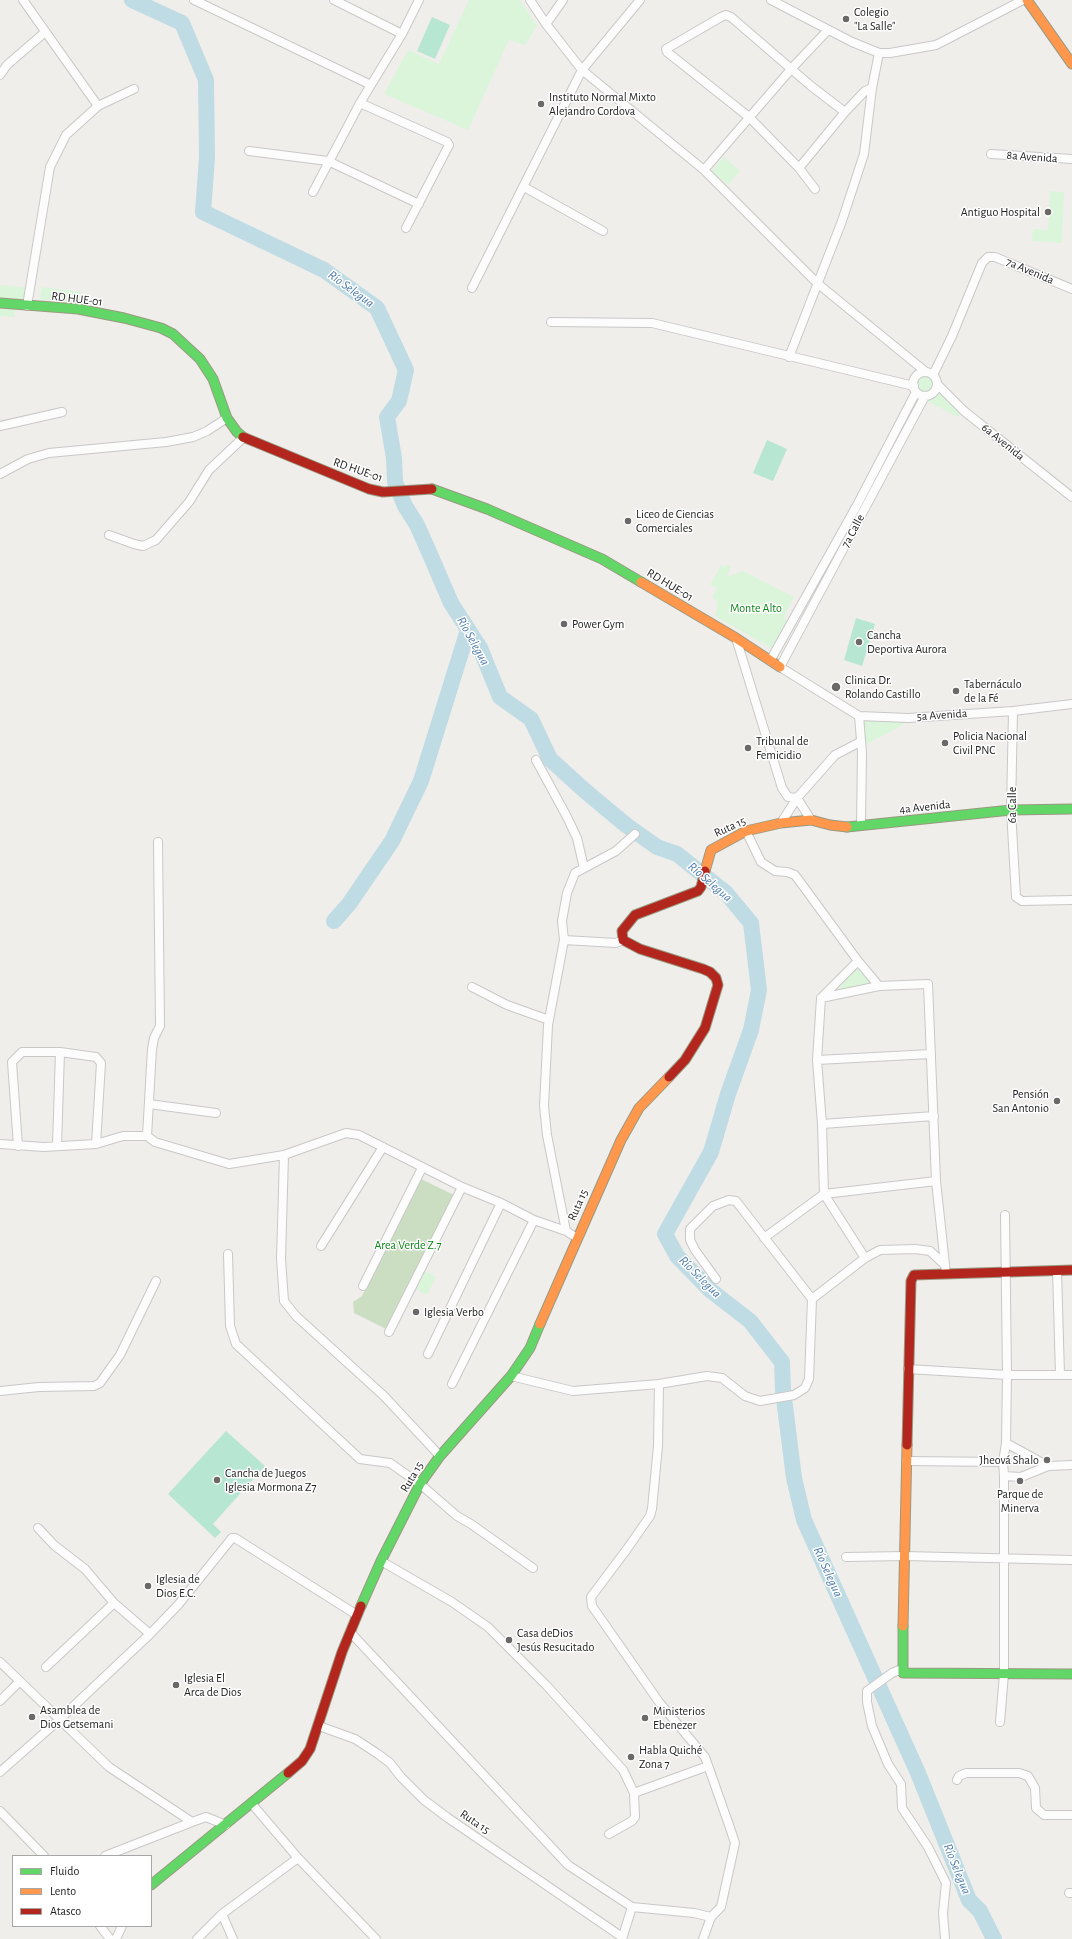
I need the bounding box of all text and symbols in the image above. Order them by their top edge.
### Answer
place label: Colegio "La Salle" [854,5,895,33]
marker: Colegio "La Salle" [841,14,851,24]
place label: Instituto Normal Mixto Alejandro Cordova [549,90,656,118]
marker: Instituto Normal Mixto Alejandro Cordova [536,99,546,109]
street label: 8a Avenida [1006,148,1058,166]
place label: Antiguo Hospital [961,205,1040,219]
marker: Antiguo Hospital [1043,207,1053,217]
street label: 7a Avenida [1004,255,1056,287]
water label: Río Selegua [325,267,377,311]
street label: RD HUE-01 [50,289,104,309]
street label: 6a Avenida [979,420,1027,464]
street label: RD HUE-01 [331,455,385,485]
place label: Liceo de Ciencias Comerciales [636,507,714,535]
street label: 7a Calle [838,512,868,550]
marker: Liceo de Ciencias Comerciales [623,516,633,526]
street label: RD HUE-01 [644,566,696,604]
park label: Monte Alto [730,601,782,615]
water label: Río Selegua [453,614,493,668]
place label: Power Gym [572,617,624,631]
marker: Power Gym [559,619,569,629]
place label: Cancha Deportiva Aurora [867,628,947,656]
marker: Cancha Deportiva Aurora [854,637,864,647]
place label: Clinica Dr. Rolando Castillo [845,673,921,701]
place label: Tabernáculo de la Fé [964,677,1022,705]
marker: Clinica Dr. Rolando Castillo [830,681,842,693]
marker: Tabernáculo de la Fé [951,686,961,696]
street label: 5a Avenida [916,706,968,724]
place label: Policia Nacional Civil PNC [953,729,1027,757]
place label: Tribunal de Femicidio [756,734,808,762]
marker: Policia Nacional Civil PNC [940,738,950,748]
marker: Tribunal de Femicidio [743,743,753,753]
street label: 6a Calle [1005,787,1019,823]
street label: 4a Avenida [899,797,951,817]
street label: Ruta 15 [712,814,748,840]
water label: Río Selegua [685,859,735,905]
place label: Pensión San Antonio [993,1087,1049,1115]
marker: Pensión San Antonio [1052,1096,1062,1106]
street label: Ruta 15 [565,1187,591,1223]
park label: Area Verde Z.7 [374,1238,442,1252]
water label: Río Selegua [676,1253,724,1301]
place label: Iglesia Verbo [424,1305,484,1319]
marker: Iglesia Verbo [411,1307,421,1317]
place label: Jheová Shalo [979,1453,1039,1467]
marker: Jheová Shalo [1042,1455,1052,1465]
street label: Ruta 15 [397,1459,427,1495]
place label: Cancha de Juegos Iglesia Mormona Z7 [225,1466,316,1494]
marker: Cancha de Juegos Iglesia Mormona Z7 [212,1475,222,1485]
marker: Parque de Minerva [1015,1476,1025,1486]
place label: Parque de Minerva [997,1487,1043,1515]
water label: Río Selegua [810,1545,846,1599]
place label: Iglesia de Dios E.C. [156,1572,200,1600]
marker: Iglesia de Dios E.C. [143,1581,153,1591]
place label: Casa deDios Jesús Resucitado [517,1626,594,1654]
marker: Casa deDios Jesús Resucitado [504,1635,514,1645]
place label: Iglesia El Arca de Dios [184,1671,241,1699]
marker: Iglesia El Arca de Dios [171,1680,181,1690]
place label: Asamblea de Dios Getsemani [40,1703,113,1731]
place label: Ministerios Ebenezer [653,1704,705,1732]
marker: Asamblea de Dios Getsemani [27,1712,37,1722]
marker: Ministerios Ebenezer [640,1713,650,1723]
place label: Habla Quiché Zona 7 [639,1743,702,1771]
marker: Habla Quiché Zona 7 [626,1752,636,1762]
street label: Ruta 15 [457,1807,493,1837]
water label: Río Selegua [940,1841,974,1897]
legend [12,1855,152,1927]
text: Fluido [50,1865,79,1877]
text: Lento [50,1885,76,1897]
text: Atasco [50,1905,81,1917]

